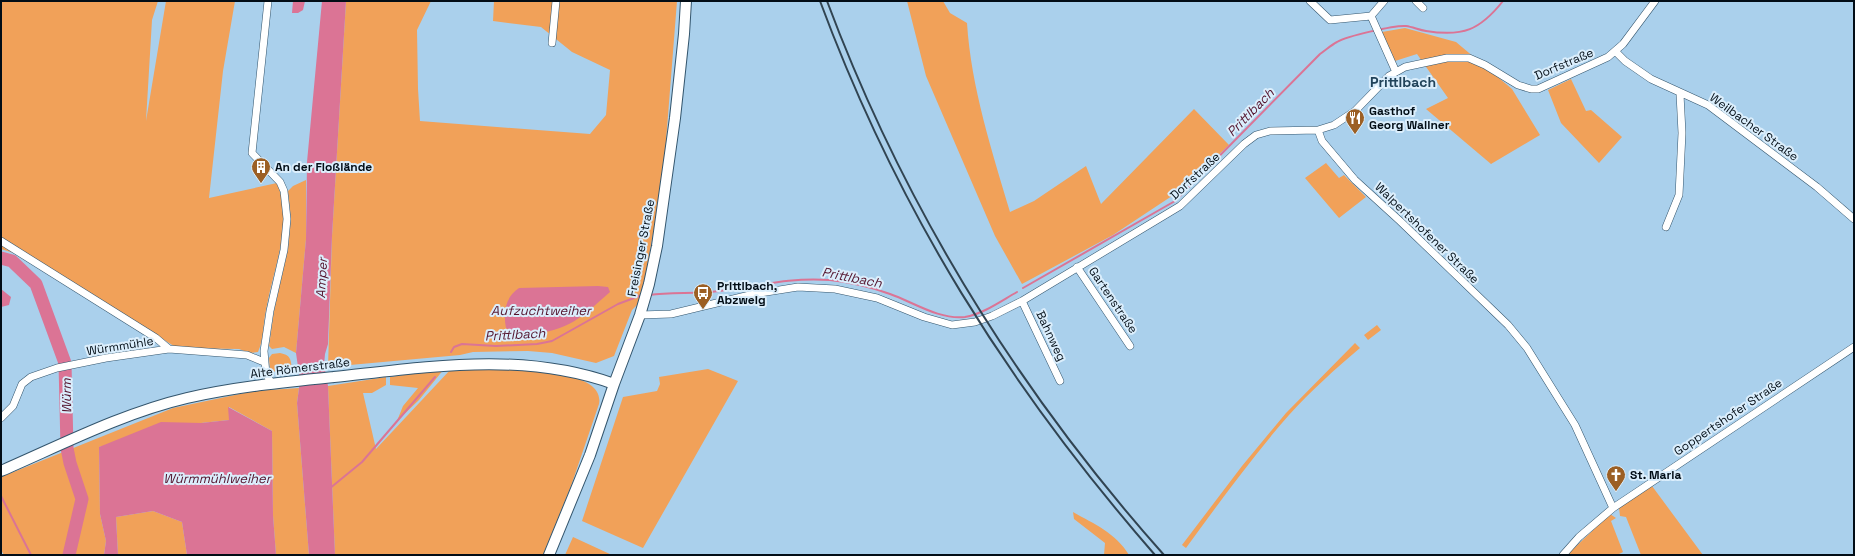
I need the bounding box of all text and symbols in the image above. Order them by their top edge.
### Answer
street label: Dorfstraße [1532,44,1596,84]
district label: Prittlbach [1370,73,1436,91]
water label: Prittlbach [1223,84,1278,140]
street label: Weilbacher Straße [1707,89,1801,165]
place label: Gasthof Georg Wallner [1369,103,1450,133]
restaurant icon: Gasthof Georg Wallner [1344,107,1366,135]
street label: Dorfstraße [1167,149,1223,203]
building icon: An der Floßlände [250,156,272,184]
place label: An der Floßlände [275,159,372,175]
street label: Walpertshofener Straße [1371,179,1483,287]
street label: Freisinger Straße [624,198,658,298]
water label: Amper [312,255,331,299]
water label: Prittlbach [821,263,884,292]
street label: Gartenstraße [1085,264,1141,336]
place label: Prittlbach, Abzweig [717,278,777,308]
bus stop icon: Prittlbach, Abzweig [692,282,714,310]
water label: Aufzuchtweiher [491,302,593,319]
street label: Bahnweg [1032,308,1070,364]
water label: Prittlbach [484,324,547,345]
street label: Würmmühle [85,333,155,359]
street label: Alte Römerstraße [249,354,351,382]
street label: Goppertshofer Straße [1671,375,1785,459]
water label: Würm [58,377,75,414]
church icon: St. Maria [1605,464,1627,492]
place label: St. Maria [1630,467,1681,483]
water label: Würmmühlweiher [163,470,273,487]

